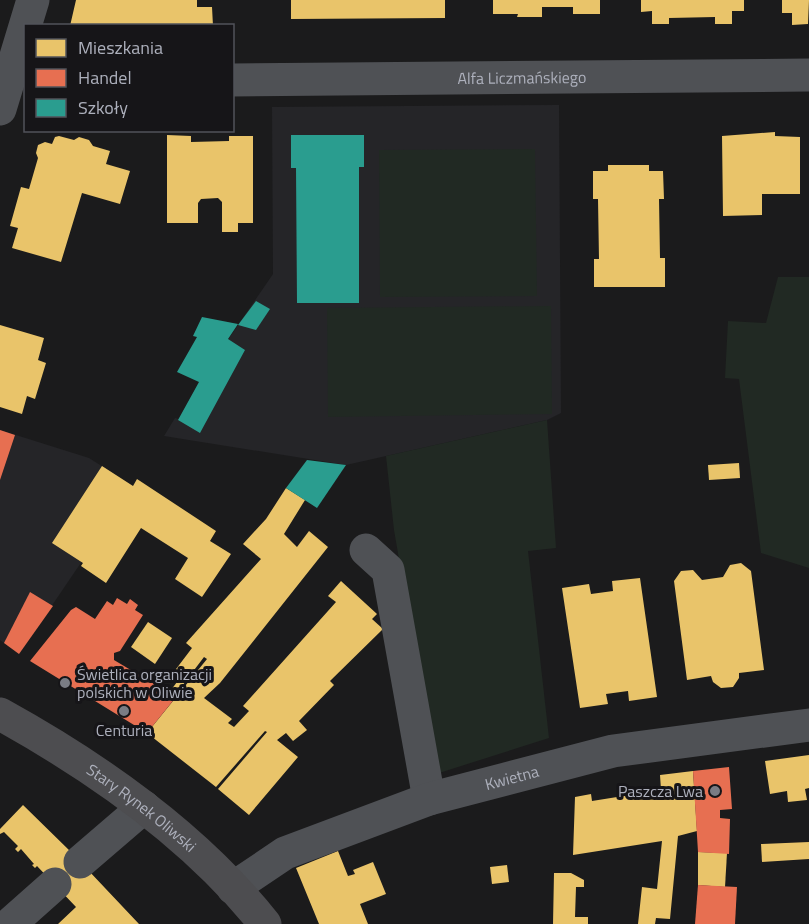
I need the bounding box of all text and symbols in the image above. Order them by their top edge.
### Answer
legend [24,24,234,132]
text: Mieszkania [78,34,163,61]
text: Handel [78,64,132,91]
street label: Alfa Liczmańskiego [457,65,587,90]
text: Szkoły [78,94,128,121]
place label: Świetlica organizacji polskich w Oliwie [77,662,212,704]
marker: Świetlica organizacji polskich w Oliwie [58,676,72,690]
marker: Centuria [117,704,131,718]
place label: Centuria [96,718,152,742]
street label: Stary Rynek Oliwski [82,757,202,858]
street label: Kwietna [482,759,541,796]
place label: Paszcza Lwa [618,779,703,803]
marker: Paszcza Lwa [708,784,722,798]

